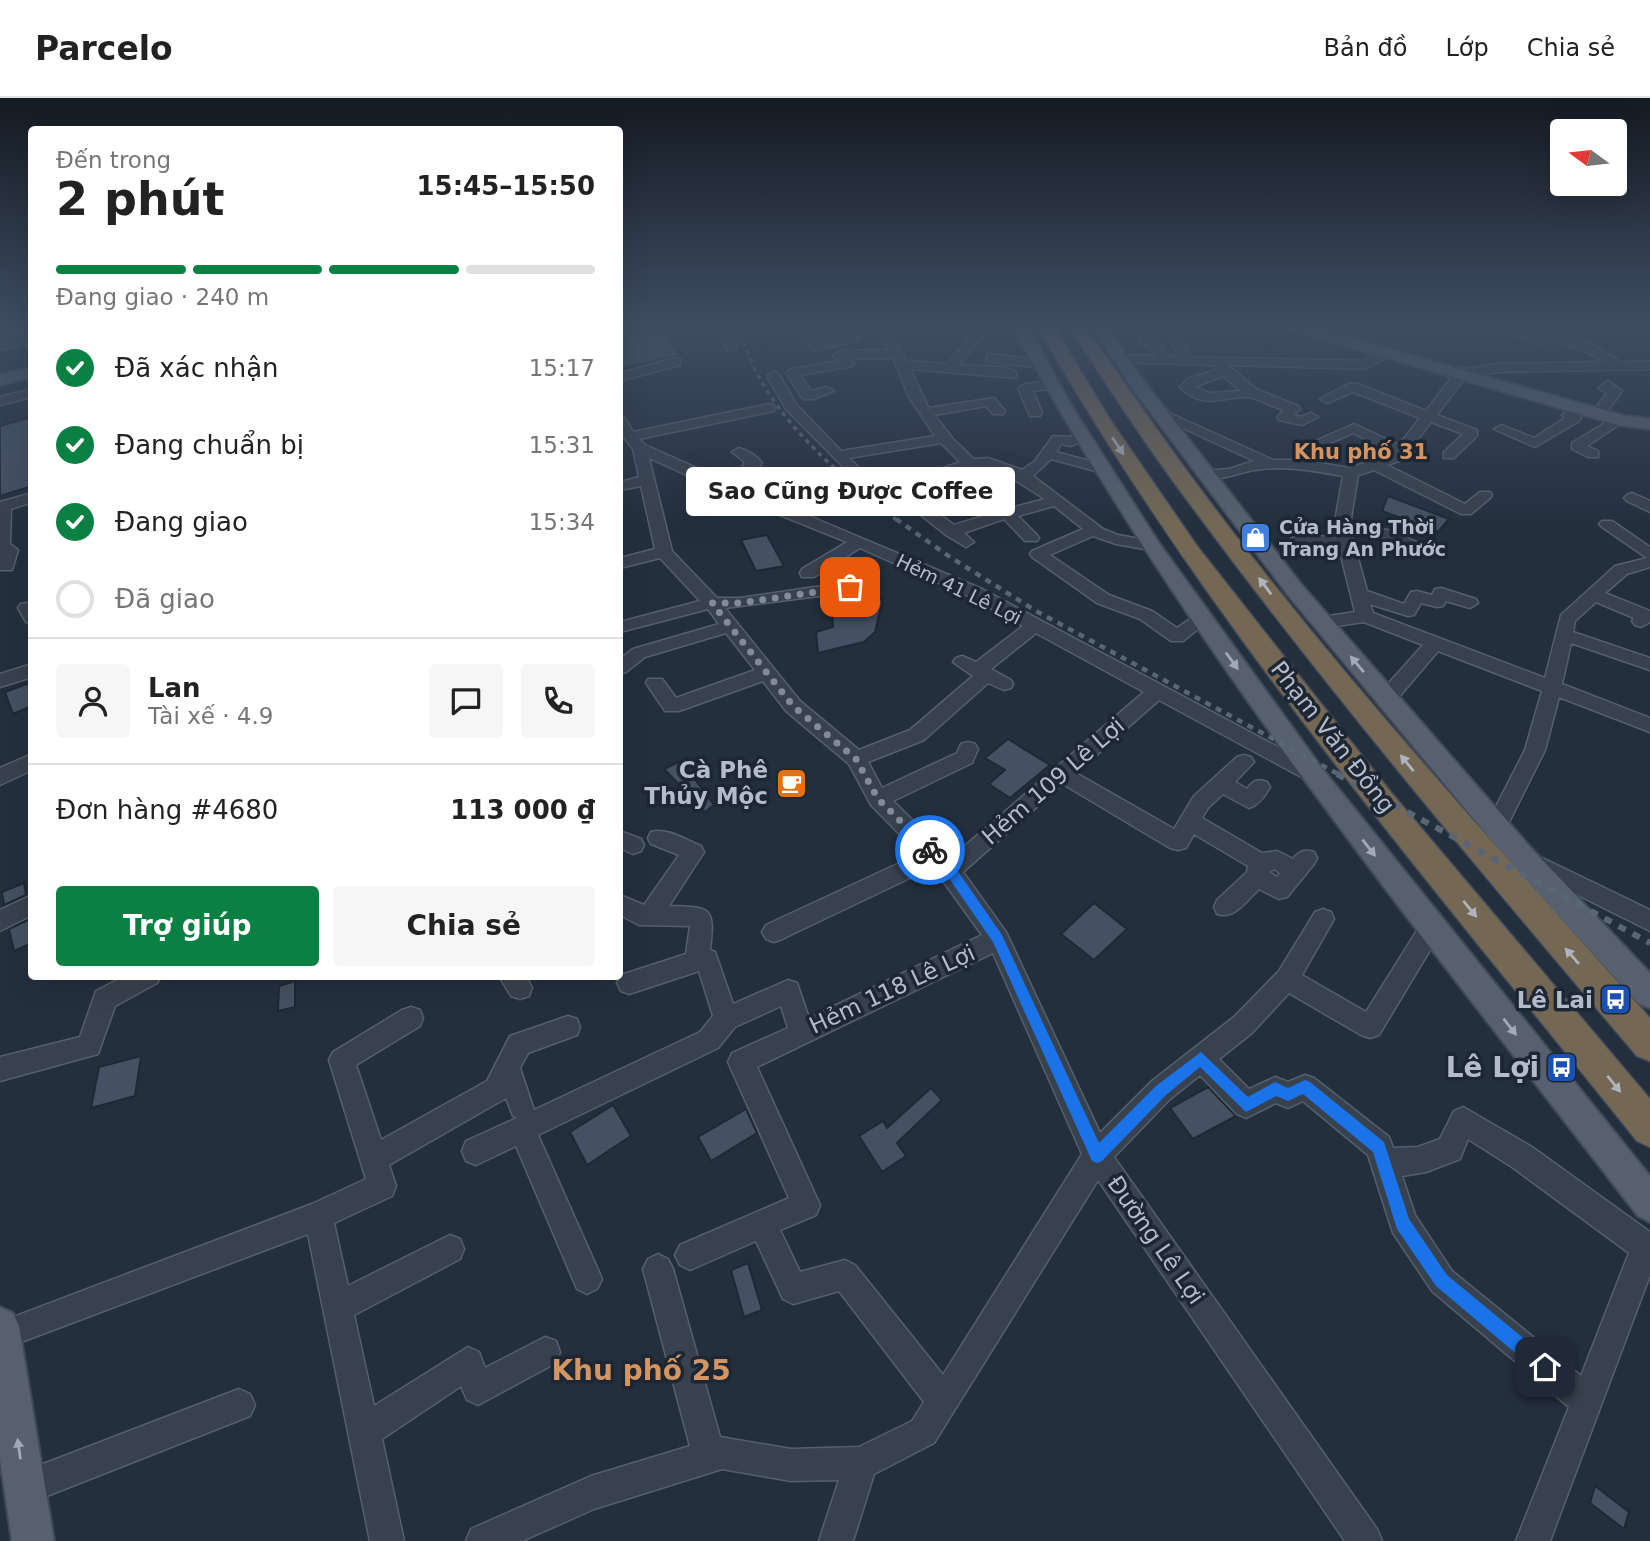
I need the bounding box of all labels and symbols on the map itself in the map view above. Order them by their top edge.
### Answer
north arrow [1550,119,1628,196]
one-way arrow [1111,437,1125,455]
district label: Khu phố 31 [1294,440,1428,464]
callout: Sao Cũng Được Coffee [686,468,1015,517]
place label: Cửa Hàng Thời Trang An Phước [1279,516,1446,560]
shop icon: Cửa Hàng Thời Trang An Phước [1239,521,1273,555]
street label: Hẻm 41 Lê Lợi [893,549,1025,629]
pin [820,557,880,617]
one-way arrow [1257,577,1272,595]
one-way arrow [1225,652,1239,670]
one-way arrow [1350,655,1365,672]
street label: Phạm Văn Đồng [1266,656,1400,818]
street label: Hẻm 109 Lê Lợi [977,712,1129,850]
one-way arrow [1400,754,1415,772]
place label: Cà Phê Thủy Mộc [644,757,768,809]
cafe icon: Cà Phê Thủy Mộc [774,766,808,800]
courier [895,815,965,885]
one-way arrow [1361,839,1375,857]
one-way arrow [1462,899,1477,917]
street label: Hẻm 118 Lê Lợi [805,939,979,1039]
one-way arrow [1564,947,1580,965]
bus stop icon: Lê Lai [1599,983,1633,1017]
place label: Lê Lai [1517,987,1593,1013]
one-way arrow [1502,1017,1517,1035]
bus stop icon: Lê Lợi [1545,1050,1579,1084]
place label: Lê Lợi [1446,1051,1539,1084]
one-way arrow [1606,1076,1621,1093]
street label: Đường Lê Lợi [1102,1171,1210,1309]
pin [1515,1337,1575,1397]
district label: Khu phố 25 [551,1354,731,1387]
one-way arrow [13,1438,24,1460]

